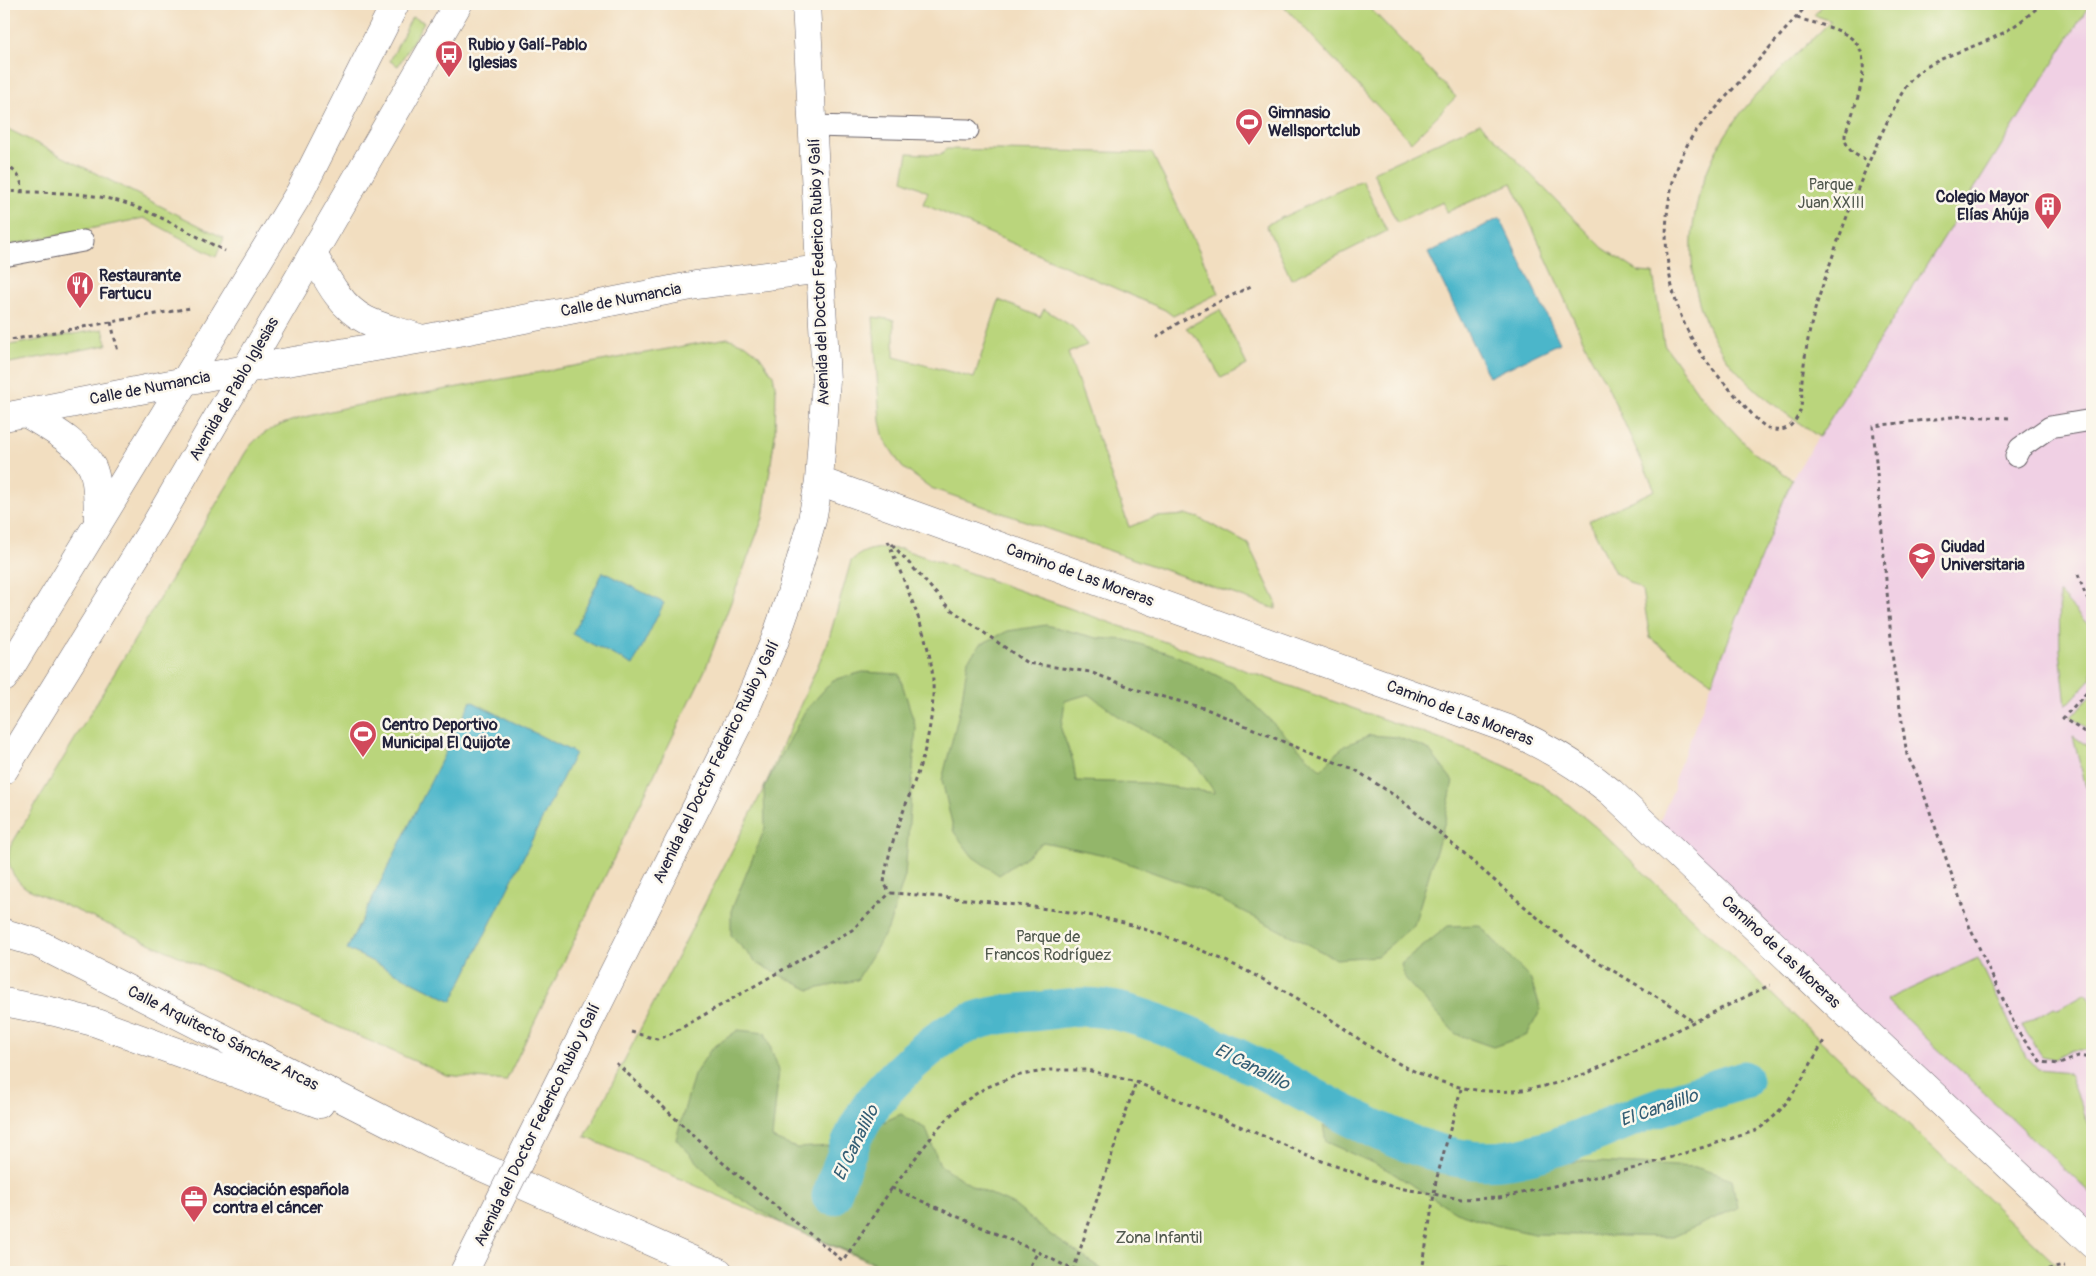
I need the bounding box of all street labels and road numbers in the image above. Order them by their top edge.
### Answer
street label: Avenida del Doctor Federico Rubio y Galí [804,138,834,406]
street label: Calle de Numancia [559,278,683,322]
street label: Avenida de Pablo Iglesias [185,314,283,464]
street label: Calle de Numancia [88,366,212,410]
street label: Camino de Las Moreras [1003,539,1157,611]
street label: Avenida del Doctor Federico Rubio y Galí [648,637,784,887]
street label: Camino de Las Moreras [1384,676,1536,750]
street label: Camino de Las Moreras [1717,892,1845,1012]
street label: Calle Arquitecto Sánchez Arcas [124,981,322,1095]
street label: Avenida del Doctor Federico Rubio y Galí [469,1000,605,1250]

